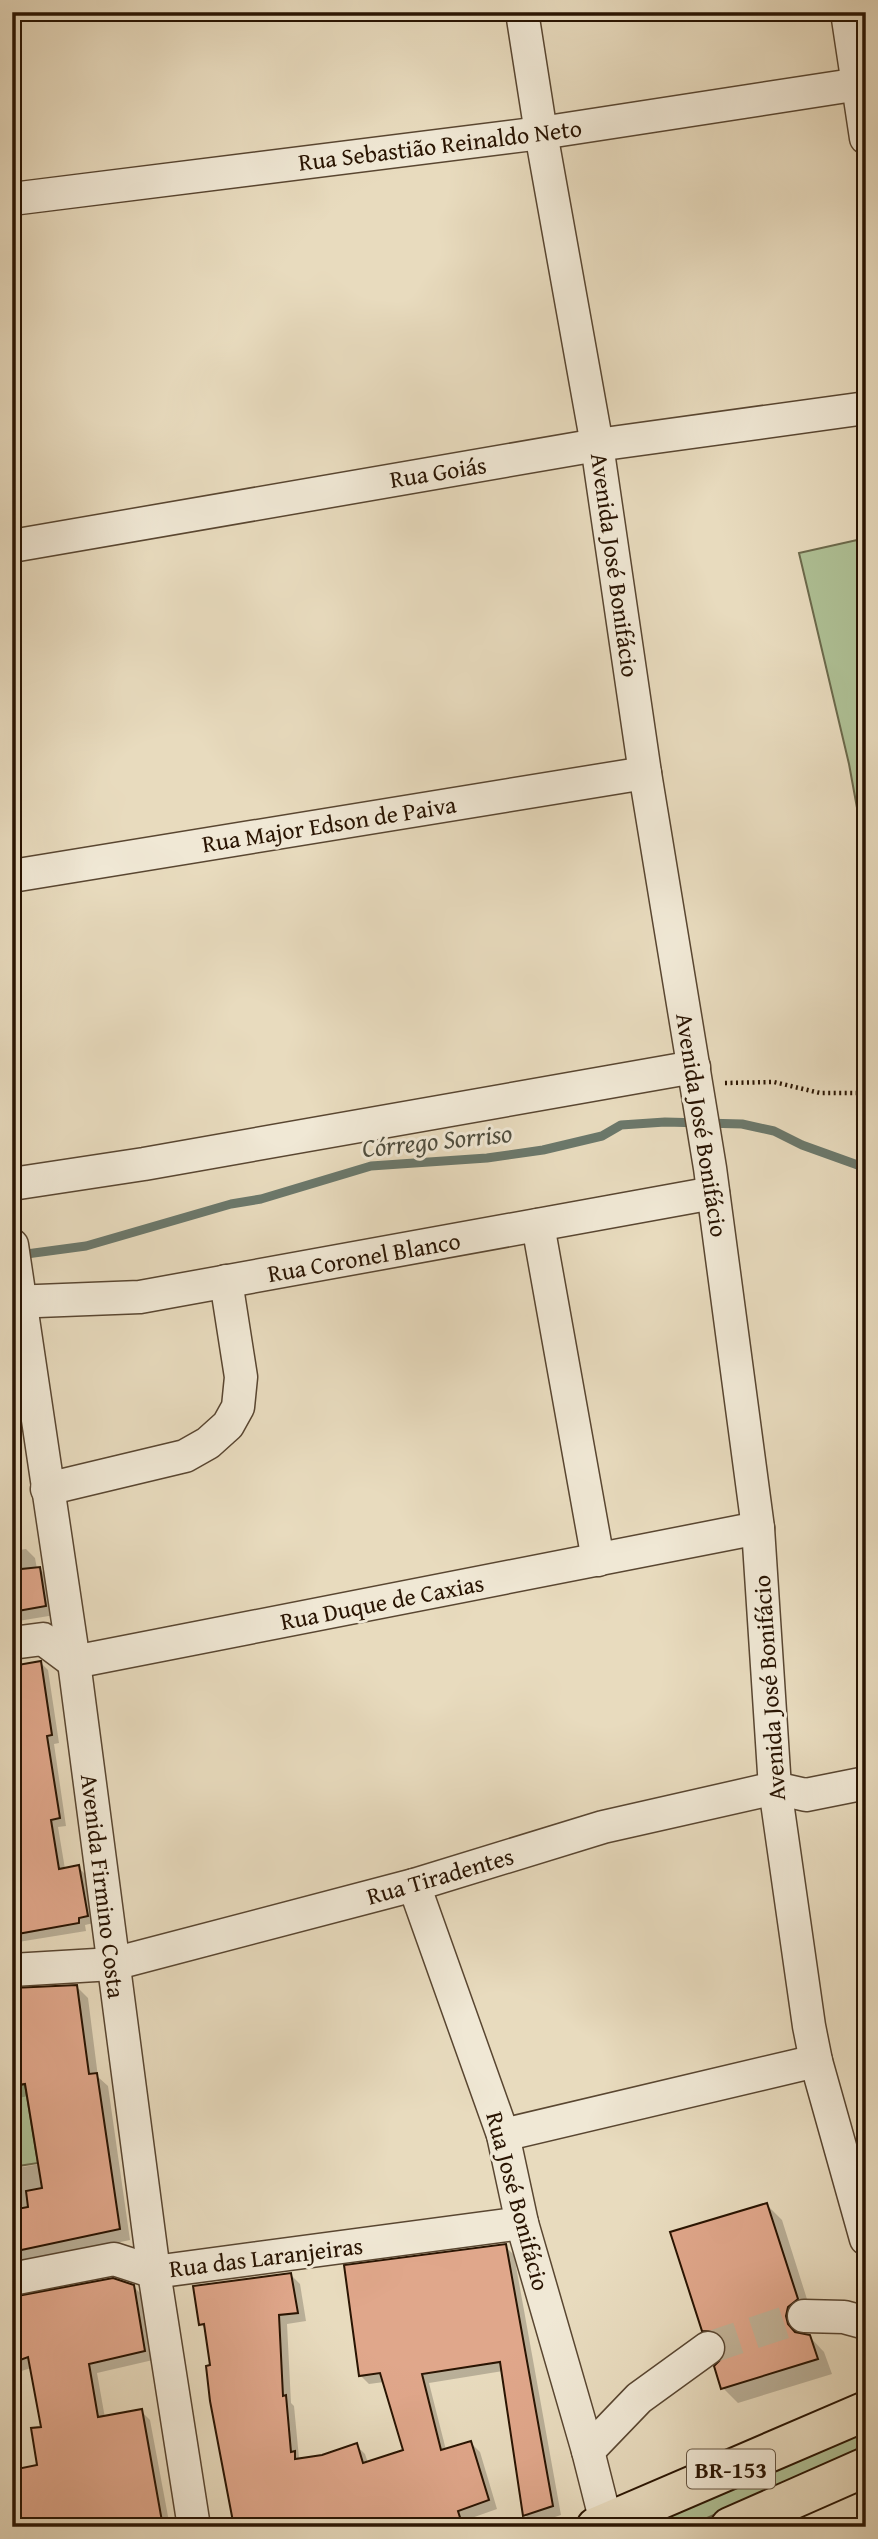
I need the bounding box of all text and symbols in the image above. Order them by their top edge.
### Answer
street label: Rua Sebastião Reinaldo Neto [296,110,584,180]
street label: Rua Goiás [387,447,489,497]
street label: Avenida José Bonifácio [582,451,648,679]
street label: Rua Major Edson de Paiva [199,787,459,861]
street label: Avenida José Bonifácio [667,1011,737,1239]
water label: Córrego Sorriso [360,1113,514,1167]
street label: Rua Coronel Blanco [265,1223,463,1291]
street label: Rua Duque de Caxias [277,1565,487,1639]
street label: Avenida José Bonifácio [744,1574,794,1802]
street label: Avenida Firmino Costa [72,1772,134,2001]
street label: Rua Tiradentes [362,1838,518,1914]
street label: Rua José Bonifácio [477,2108,559,2294]
street label: Rua das Laranjeiras [167,2228,365,2286]
road number: BR-153 [687,2450,775,2488]

